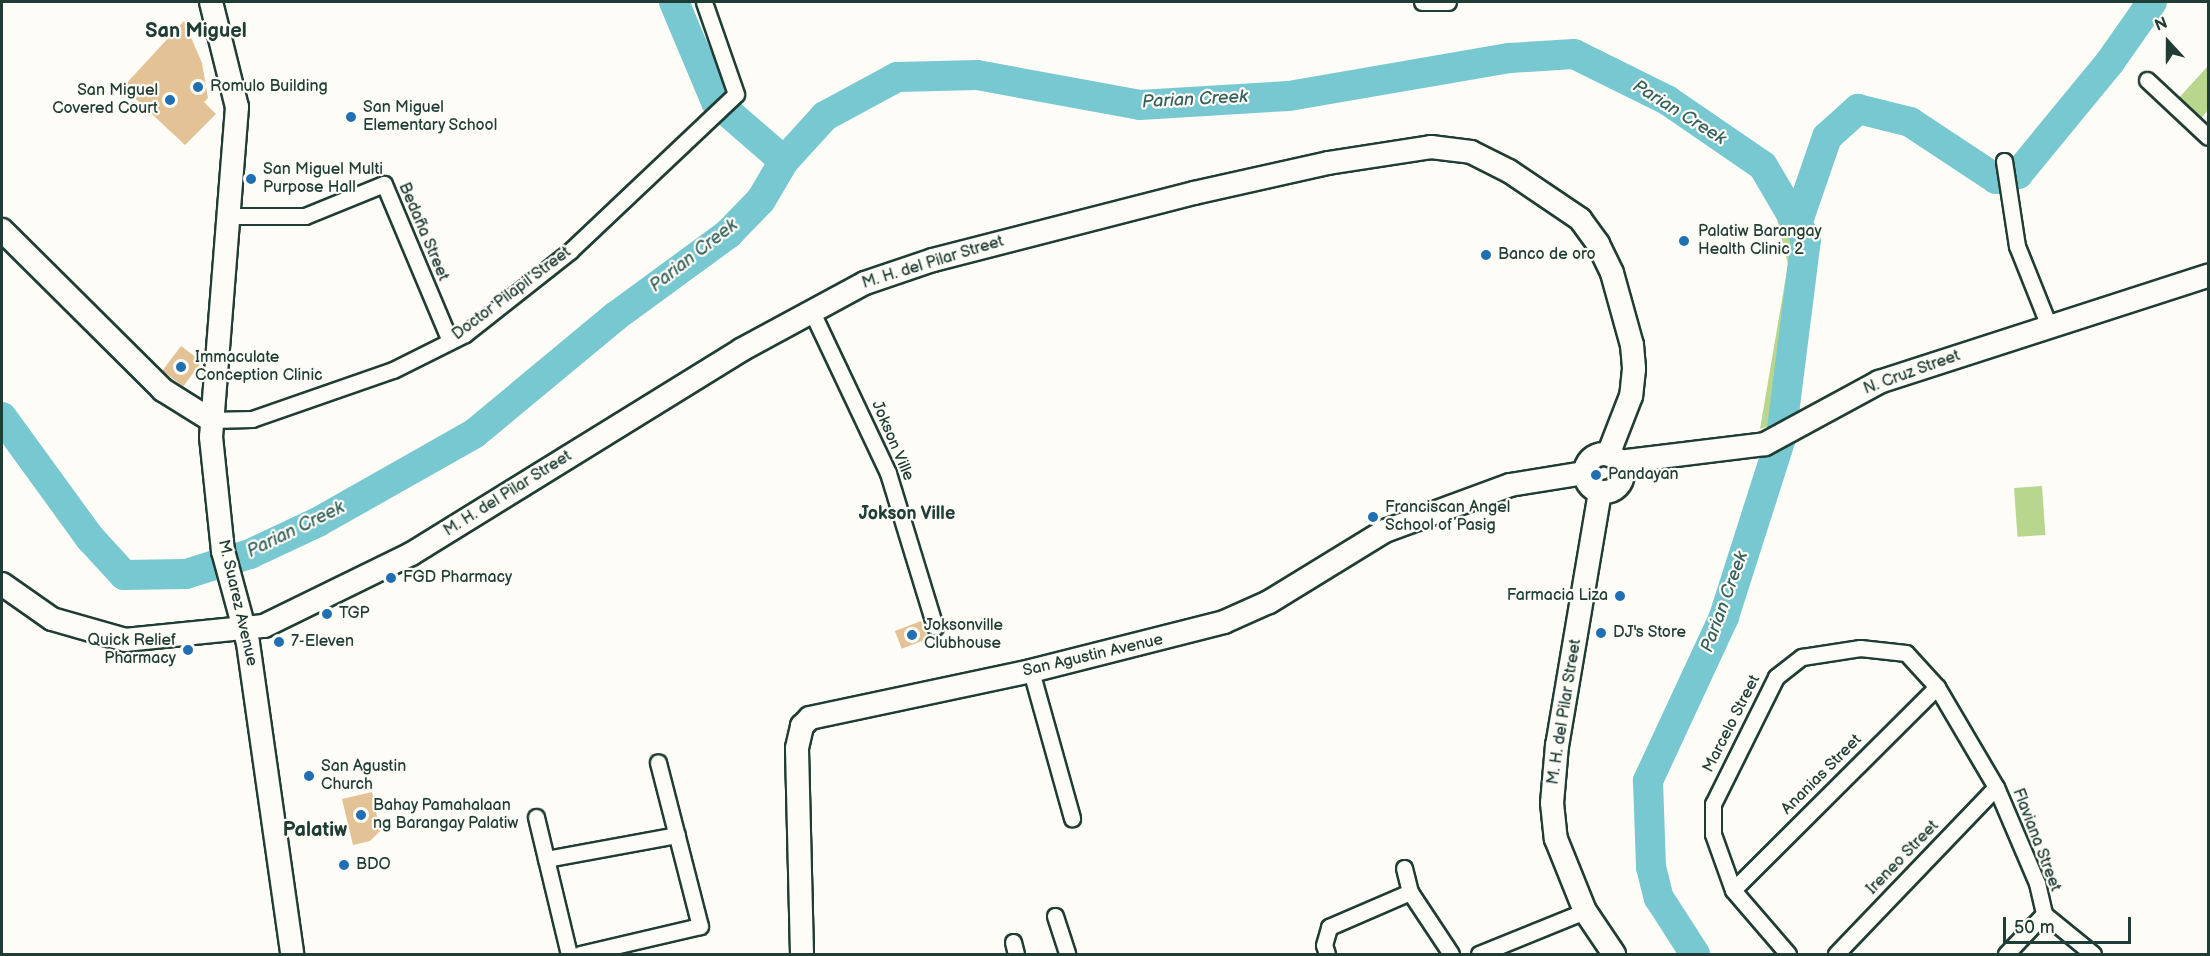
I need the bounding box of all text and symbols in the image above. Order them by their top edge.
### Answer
north arrow [2138,12,2198,72]
text: N [2152,14,2170,36]
district label: San Miguel [145,19,247,43]
water label: Parian Creek [1628,76,1730,150]
place label: Romulo Building [210,77,328,97]
marker: Romulo Building [191,80,205,94]
place label: San Miguel Covered Court [52,81,158,119]
water label: Parian Creek [1142,86,1248,114]
marker: San Miguel Covered Court [163,93,177,107]
place label: San Miguel Elementary School [363,98,499,136]
marker: San Miguel Elementary School [344,110,358,124]
place label: San Miguel Multi Purpose Hall [263,160,383,198]
marker: San Miguel Multi Purpose Hall [244,172,258,186]
street label: Bedaña Street [394,180,452,284]
water label: Parian Creek [646,215,742,297]
place label: Palatiw Barangay Health Clinic 2 [1698,222,1822,260]
street label: M. H. del Pilar Street [860,232,1006,294]
marker: Palatiw Barangay Health Clinic 2 [1675,232,1693,250]
street label: Doctor Pilapil Street [449,243,575,345]
place label: Banco de oro [1498,245,1596,265]
marker: Banco de oro [1479,248,1493,262]
street label: N. Cruz Street [1861,347,1963,399]
place label: Immaculate Conception Clinic [195,348,323,386]
marker: Immaculate Conception Clinic [172,358,190,376]
street label: Jokson Ville [866,398,918,484]
street label: M. H. del Pilar Street [440,447,576,541]
place label: Pandayan [1608,465,1679,485]
marker: Pandayan [1589,468,1603,482]
water label: Parian Creek [244,497,348,563]
place label: Franciscan Angel School of Pasig [1385,498,1510,536]
district label: Jokson Ville [858,503,956,525]
marker: Franciscan Angel School of Pasig [1366,510,1380,524]
street label: M. Suarez Avenue [213,538,261,668]
water label: Parian Creek [1697,549,1753,655]
place label: FGD Pharmacy [403,568,512,588]
marker: FGD Pharmacy [384,571,398,585]
place label: Farmacia Liza [1507,586,1608,606]
marker: Farmacia Liza [1613,589,1627,603]
place label: TGP [339,604,370,624]
marker: TGP [320,607,334,621]
place label: Joksonville Clubhouse [924,616,1003,654]
place label: DJ's Store [1613,623,1686,643]
marker: DJ's Store [1594,626,1608,640]
marker: Joksonville Clubhouse [905,628,919,642]
place label: Quick Relief Pharmacy [88,631,176,669]
street label: San Agustin Avenue [1021,631,1165,681]
place label: 7-Eleven [291,632,354,652]
marker: 7-Eleven [272,635,286,649]
street label: M. H. del Pilar Street [1544,638,1586,786]
marker: Quick Relief Pharmacy [181,643,195,657]
street label: Marcelo Street [1699,672,1765,776]
street label: Ananias Street [1778,731,1866,819]
place label: San Agustin Church [321,757,406,795]
marker: San Agustin Church [302,769,316,783]
street label: Flaviana Street [2008,786,2064,894]
place label: Bahay Pamahalaan ng Barangay Palatiw [373,796,519,834]
marker: Bahay Pamahalaan ng Barangay Palatiw [354,808,368,822]
street label: Ireneo Street [1863,817,1943,899]
district label: Palatiw [283,818,347,842]
place label: BDO [356,855,391,875]
marker: BDO [337,858,351,872]
scale bar [2006,905,2134,943]
text: 50 m [2014,917,2055,938]

